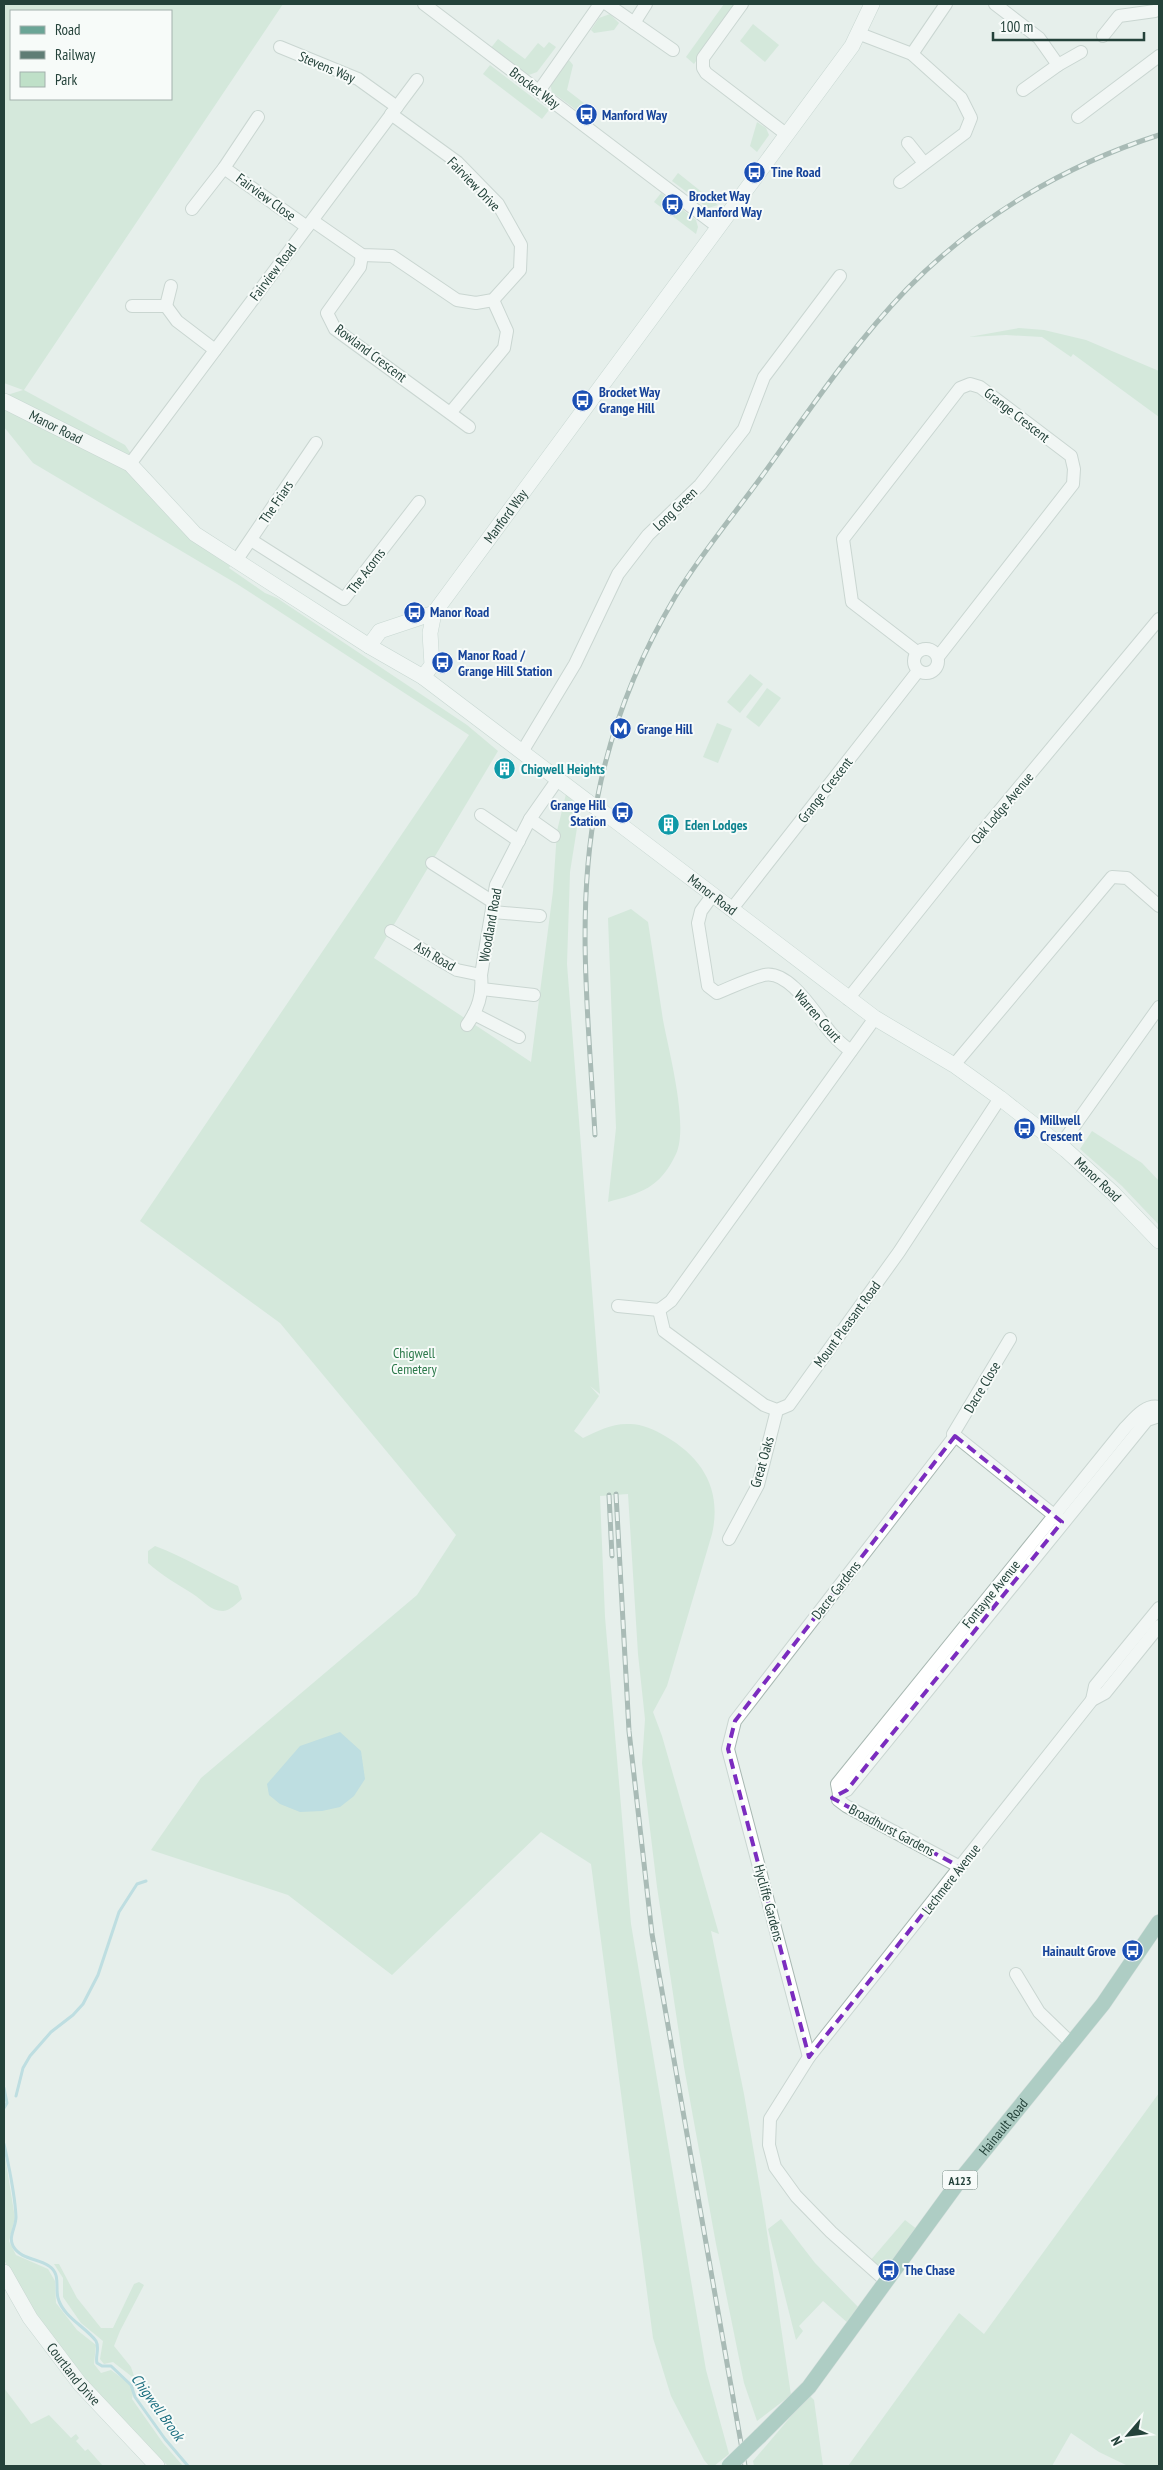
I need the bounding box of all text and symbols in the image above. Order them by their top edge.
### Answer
legend [10,10,172,100]
scale bar [993,10,1144,42]
text: 100 m [1000,17,1033,36]
text: Road [55,20,81,39]
text: Railway [55,45,96,64]
street label: Stevens Way [296,47,359,87]
street label: Brocket Way [506,63,565,113]
text: Park [55,70,77,89]
bus stop icon: Manford Way [574,103,598,127]
place label: Manford Way [602,106,667,124]
street label: Fairview Drive [444,153,505,215]
bus stop icon: Tine Road [743,160,767,184]
place label: Tine Road [771,163,821,181]
street label: Fairview Close [233,169,300,225]
place label: Brocket Way / Manford Way [688,187,762,221]
bus stop icon: Brocket Way / Manford Way [661,192,685,216]
street label: Fairview Road [246,240,300,304]
street label: Rowland Crescent [331,320,411,386]
place label: Brocket Way Grange Hill [599,383,661,417]
street label: Grange Crescent [981,384,1054,446]
bus stop icon: Brocket Way Grange Hill [571,388,595,412]
street label: Manor Road [26,406,86,448]
street label: The Friars [255,477,297,527]
street label: Long Green [649,484,701,534]
street label: Manford Way [480,485,532,547]
street label: The Acorns [343,544,389,597]
bus stop icon: Manor Road [402,600,426,624]
place label: Manor Road [430,603,489,621]
place label: Manor Road / Grange Hill Station [458,646,552,680]
bus stop icon: Manor Road / Grange Hill Station [430,651,454,675]
metro station icon: Grange Hill [609,717,633,741]
place label: Grange Hill [637,720,693,738]
street label: Grange Crescent [794,753,856,826]
building icon: Chigwell Heights [493,757,517,781]
place label: Chigwell Heights [521,760,605,778]
street label: Oak Lodge Avenue [967,768,1037,848]
place label: Grange Hill Station [550,796,607,830]
bus stop icon: Grange Hill Station [610,801,634,825]
building icon: Eden Lodges [657,813,681,837]
place label: Eden Lodges [685,816,748,834]
street label: Manor Road [684,870,741,919]
street label: Woodland Road [475,887,505,963]
street label: Ash Road [411,937,459,975]
street label: Warren Court [790,986,846,1046]
place label: Millwell Crescent [1040,1111,1082,1145]
bus stop icon: Millwell Crescent [1012,1116,1036,1140]
street label: Manor Road [1071,1153,1125,1205]
street label: Mount Pleasant Road [810,1277,884,1371]
park label: Chigwell Cemetery [391,1344,437,1378]
street label: Dacre Close [960,1358,1004,1416]
street label: Great Oaks [746,1434,778,1490]
street label: Fontayne Avenue [958,1556,1024,1632]
street label: Dacre Gardens [807,1557,865,1623]
street label: Broadhurst Gardens [846,1800,938,1860]
street label: Lechmere Avenue [918,1840,984,1918]
street label: Hycliffe Gardens [750,1863,788,1944]
bus stop icon: Hainault Grove [1120,1939,1144,1963]
place label: Hainault Grove [1042,1942,1116,1960]
street label: Hainault Road [975,2095,1032,2159]
road number: A123 [942,2170,978,2190]
bus stop icon: The Chase [876,2258,900,2282]
place label: The Chase [904,2261,955,2279]
street label: Courtland Drive [43,2339,105,2409]
water label: Chigwell Brook [127,2370,190,2446]
north arrow [1103,2410,1153,2460]
text: N [1107,2434,1126,2449]

